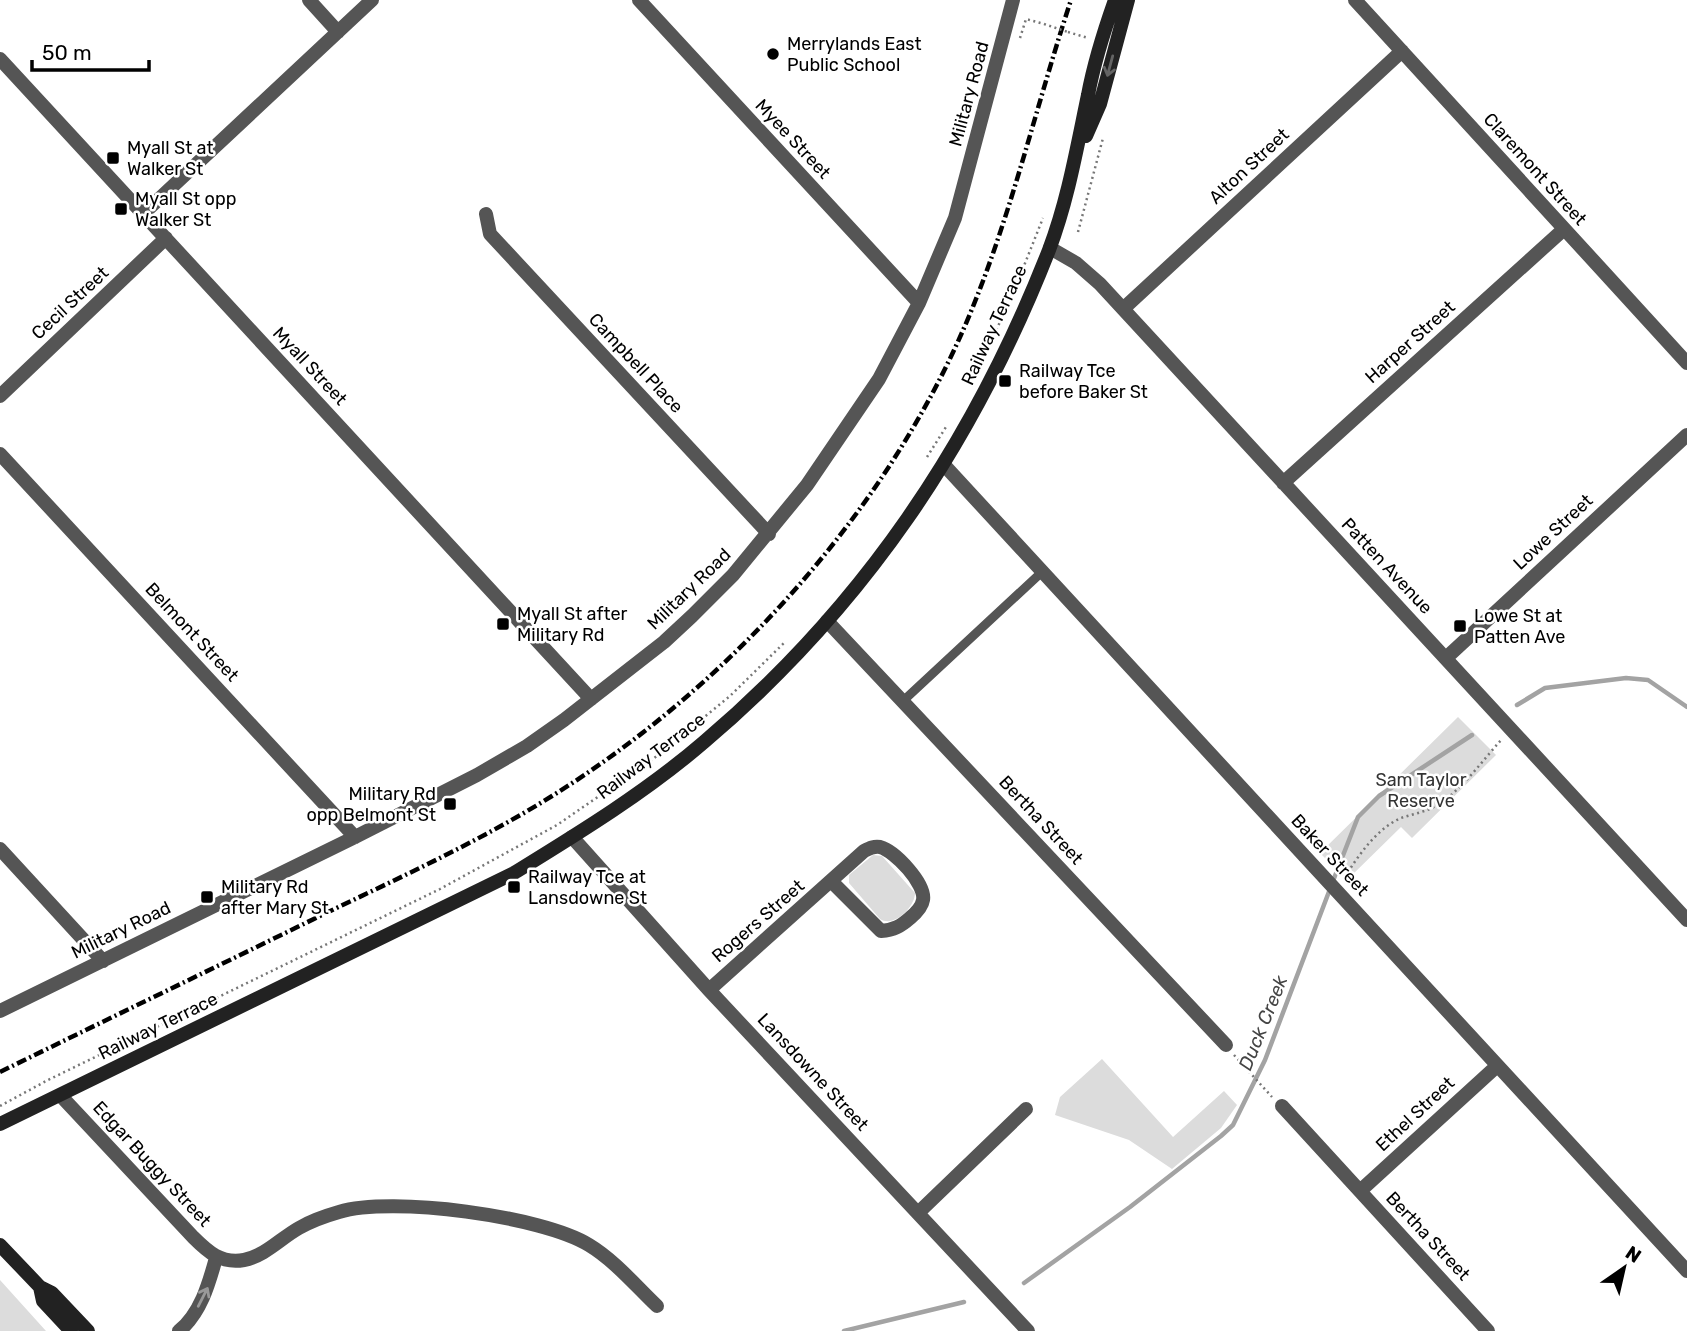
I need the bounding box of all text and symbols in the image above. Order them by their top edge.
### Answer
scale bar [32,28,149,72]
place label: Merrylands East Public School [787,33,922,76]
street label: Military Road [944,39,994,149]
text: 50 m [42,40,92,65]
marker: Merrylands East Public School [765,46,781,62]
one-way arrow [1103,54,1116,77]
street label: Myee Street [751,95,835,183]
street label: Claremont Street [1479,108,1591,230]
street label: Alton Street [1205,123,1293,209]
place label: Myall St at Walker St [127,137,214,180]
marker: Myall St at Walker St [105,150,121,166]
place label: Myall St opp Walker St [135,188,236,231]
marker: Myall St opp Walker St [113,201,129,217]
street label: Railway Terrace [957,261,1031,389]
street label: Cecil Street [27,262,113,344]
street label: Harper Street [1361,296,1459,388]
street label: Campbell Place [584,309,688,417]
street label: Myall Street [268,322,352,410]
place label: Railway Tce before Baker St [1019,360,1148,403]
marker: Railway Tce before Baker St [997,373,1013,389]
street label: Lowe Street [1509,490,1597,574]
street label: Patten Avenue [1337,513,1437,619]
street label: Military Road [643,544,735,634]
street label: Belmont Street [141,578,243,686]
place label: Myall St after Military Rd [517,603,628,646]
place label: Lowe St at Patten Ave [1474,605,1565,648]
marker: Myall St after Military Rd [495,616,511,632]
marker: Lowe St at Patten Ave [1452,618,1468,634]
street label: Railway Terrace [592,708,710,804]
park label: Sam Taylor Reserve [1375,769,1467,812]
street label: Bertha Street [994,771,1088,869]
place label: Military Rd opp Belmont St [307,783,436,826]
marker: Military Rd opp Belmont St [442,796,458,812]
street label: Baker Street [1287,810,1373,900]
place label: Railway Tce at Lansdowne St [528,866,647,909]
street label: Rogers Street [707,875,809,967]
place label: Military Rd after Mary St [221,876,329,919]
marker: Railway Tce at Lansdowne St [506,879,522,895]
marker: Military Rd after Mary St [199,889,215,905]
street label: Military Road [68,897,174,963]
water label: Duck Creek [1234,972,1292,1074]
street label: Railway Terrace [95,988,221,1064]
street label: Lansdowne Street [753,1009,873,1135]
street label: Ethel Street [1371,1072,1459,1156]
street label: Edgar Buggy Street [88,1097,216,1231]
street label: Bertha Street [1381,1187,1475,1285]
north arrow [1589,1233,1659,1303]
text: N [1621,1241,1645,1268]
one-way arrow [196,1287,210,1308]

